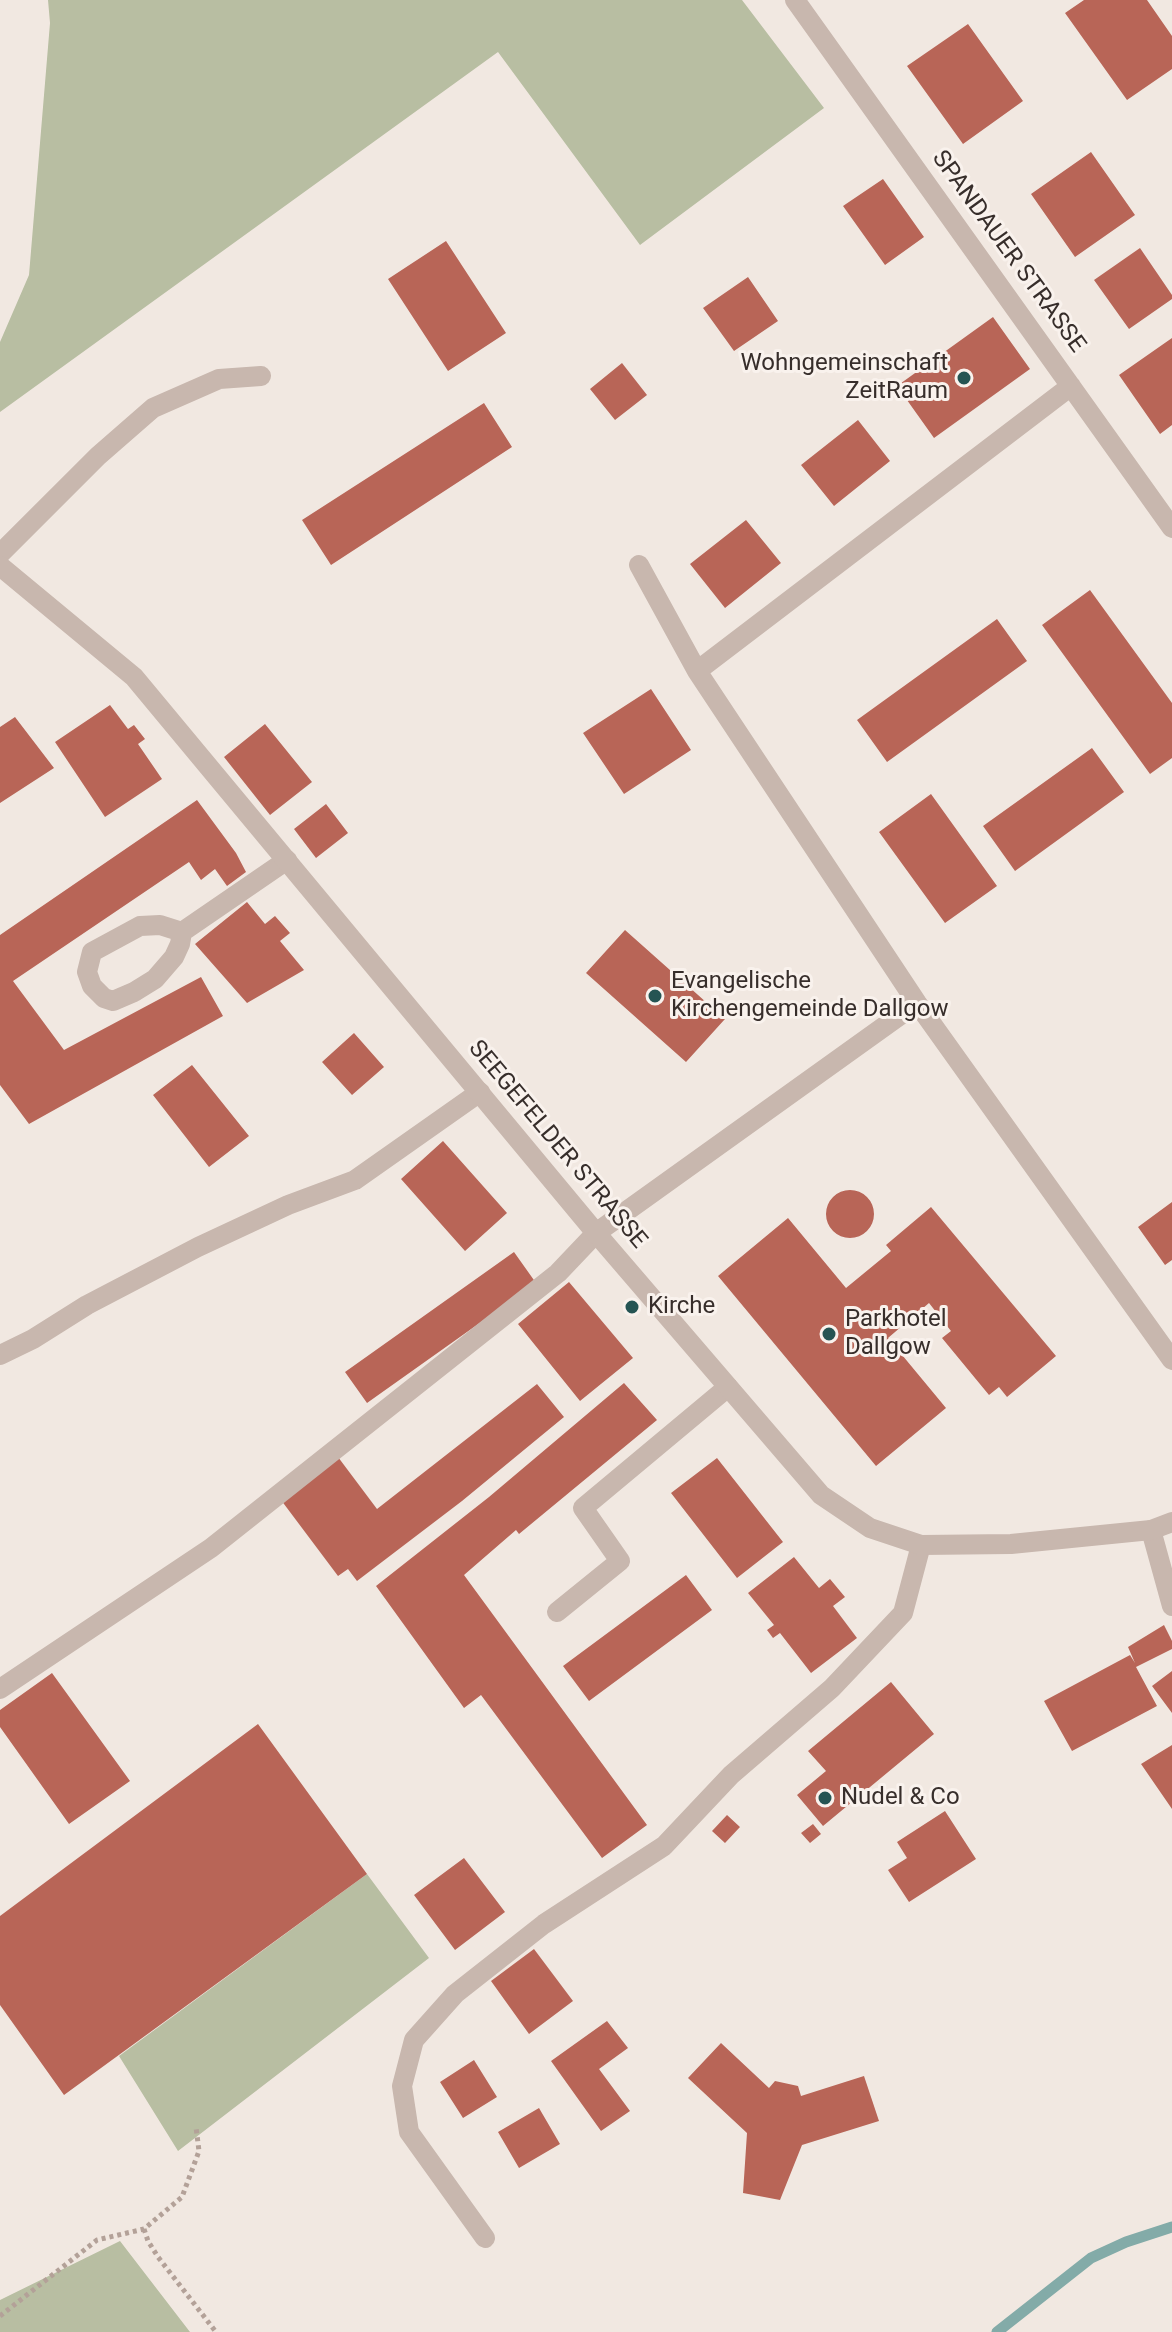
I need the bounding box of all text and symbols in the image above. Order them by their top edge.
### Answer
street label: SPANDAUER STRASSE [925,145,1091,359]
place label: Wohngemeinschaft ZeitRaum [740,350,948,406]
marker: Wohngemeinschaft ZeitRaum [955,369,973,387]
place label: Evangelische Kirchengemeinde Dallgow [671,968,949,1024]
marker: Evangelische Kirchengemeinde Dallgow [646,987,664,1005]
street label: SEEGEFELDER STRASSE [462,1035,652,1255]
place label: Kirche [648,1293,715,1321]
marker: Kirche [623,1298,641,1316]
place label: Parkhotel Dallgow [845,1306,947,1362]
marker: Parkhotel Dallgow [820,1325,838,1343]
place label: Nudel & Co [841,1784,960,1812]
marker: Nudel & Co [816,1789,834,1807]

